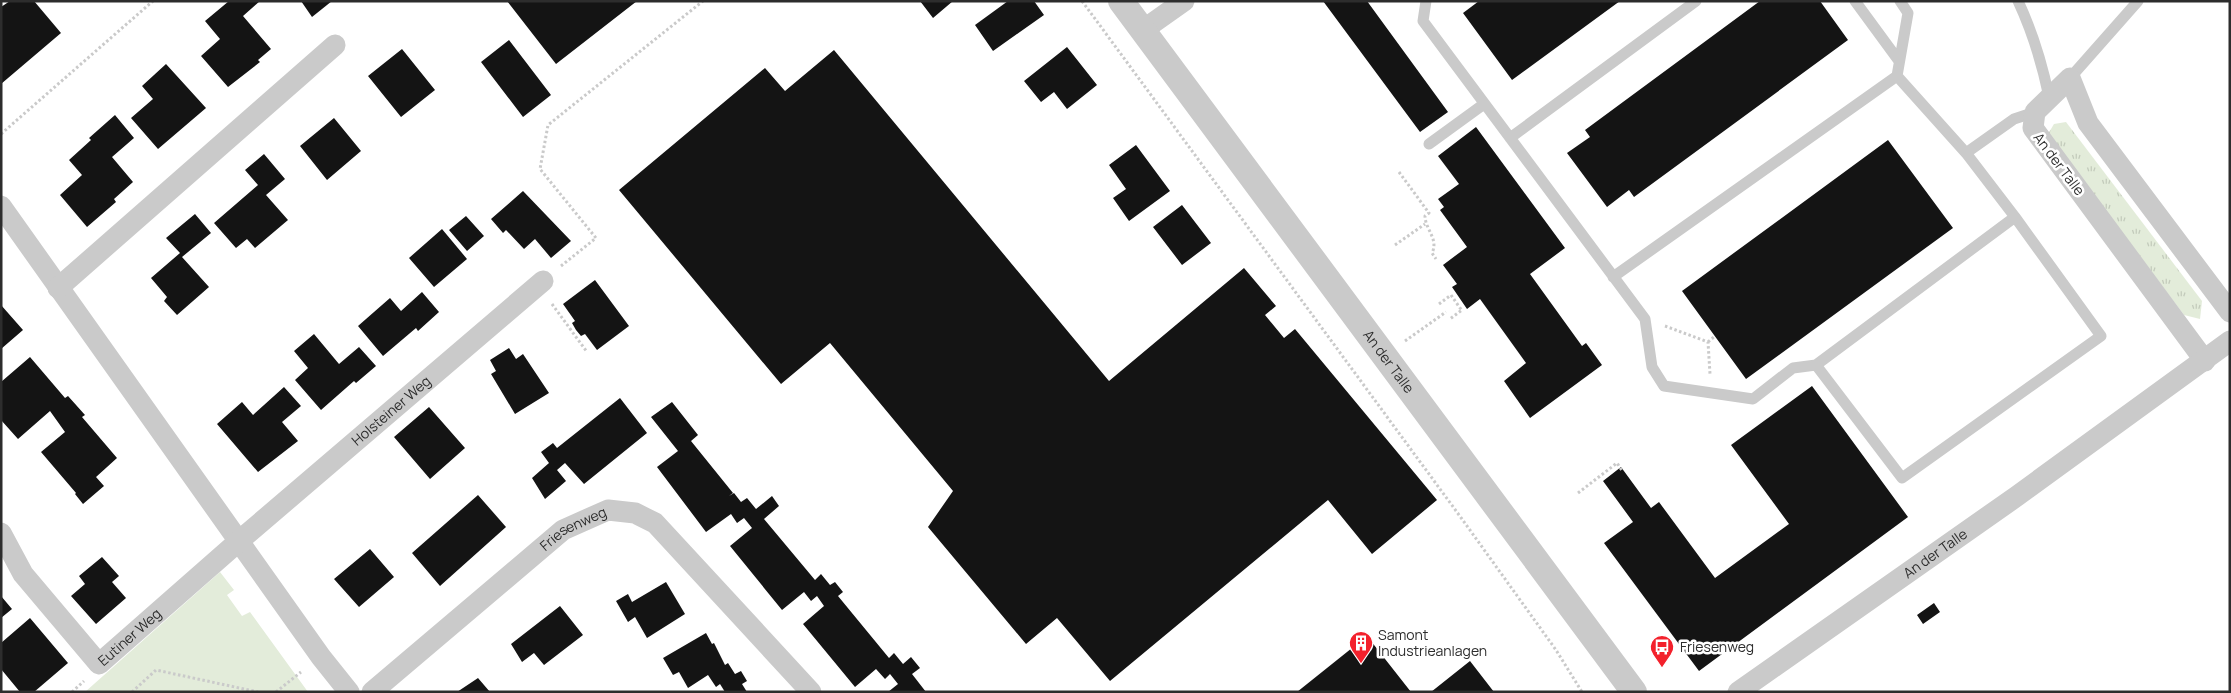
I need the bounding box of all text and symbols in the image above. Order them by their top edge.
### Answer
street label: An der Talle [2029,128,2089,199]
street label: An der Talle [1359,326,1419,397]
street label: Holsteiner Weg [347,371,434,450]
street label: Friesenweg [536,502,609,555]
street label: An der Talle [1899,524,1971,582]
street label: Eutiner Weg [94,604,165,670]
place label: Samont Industrieanlagen [1378,625,1487,660]
building icon: Samont Industrieanlagen [1348,630,1374,664]
bus stop icon: Friesenweg [1649,634,1675,668]
place label: Friesenweg [1680,637,1754,656]

